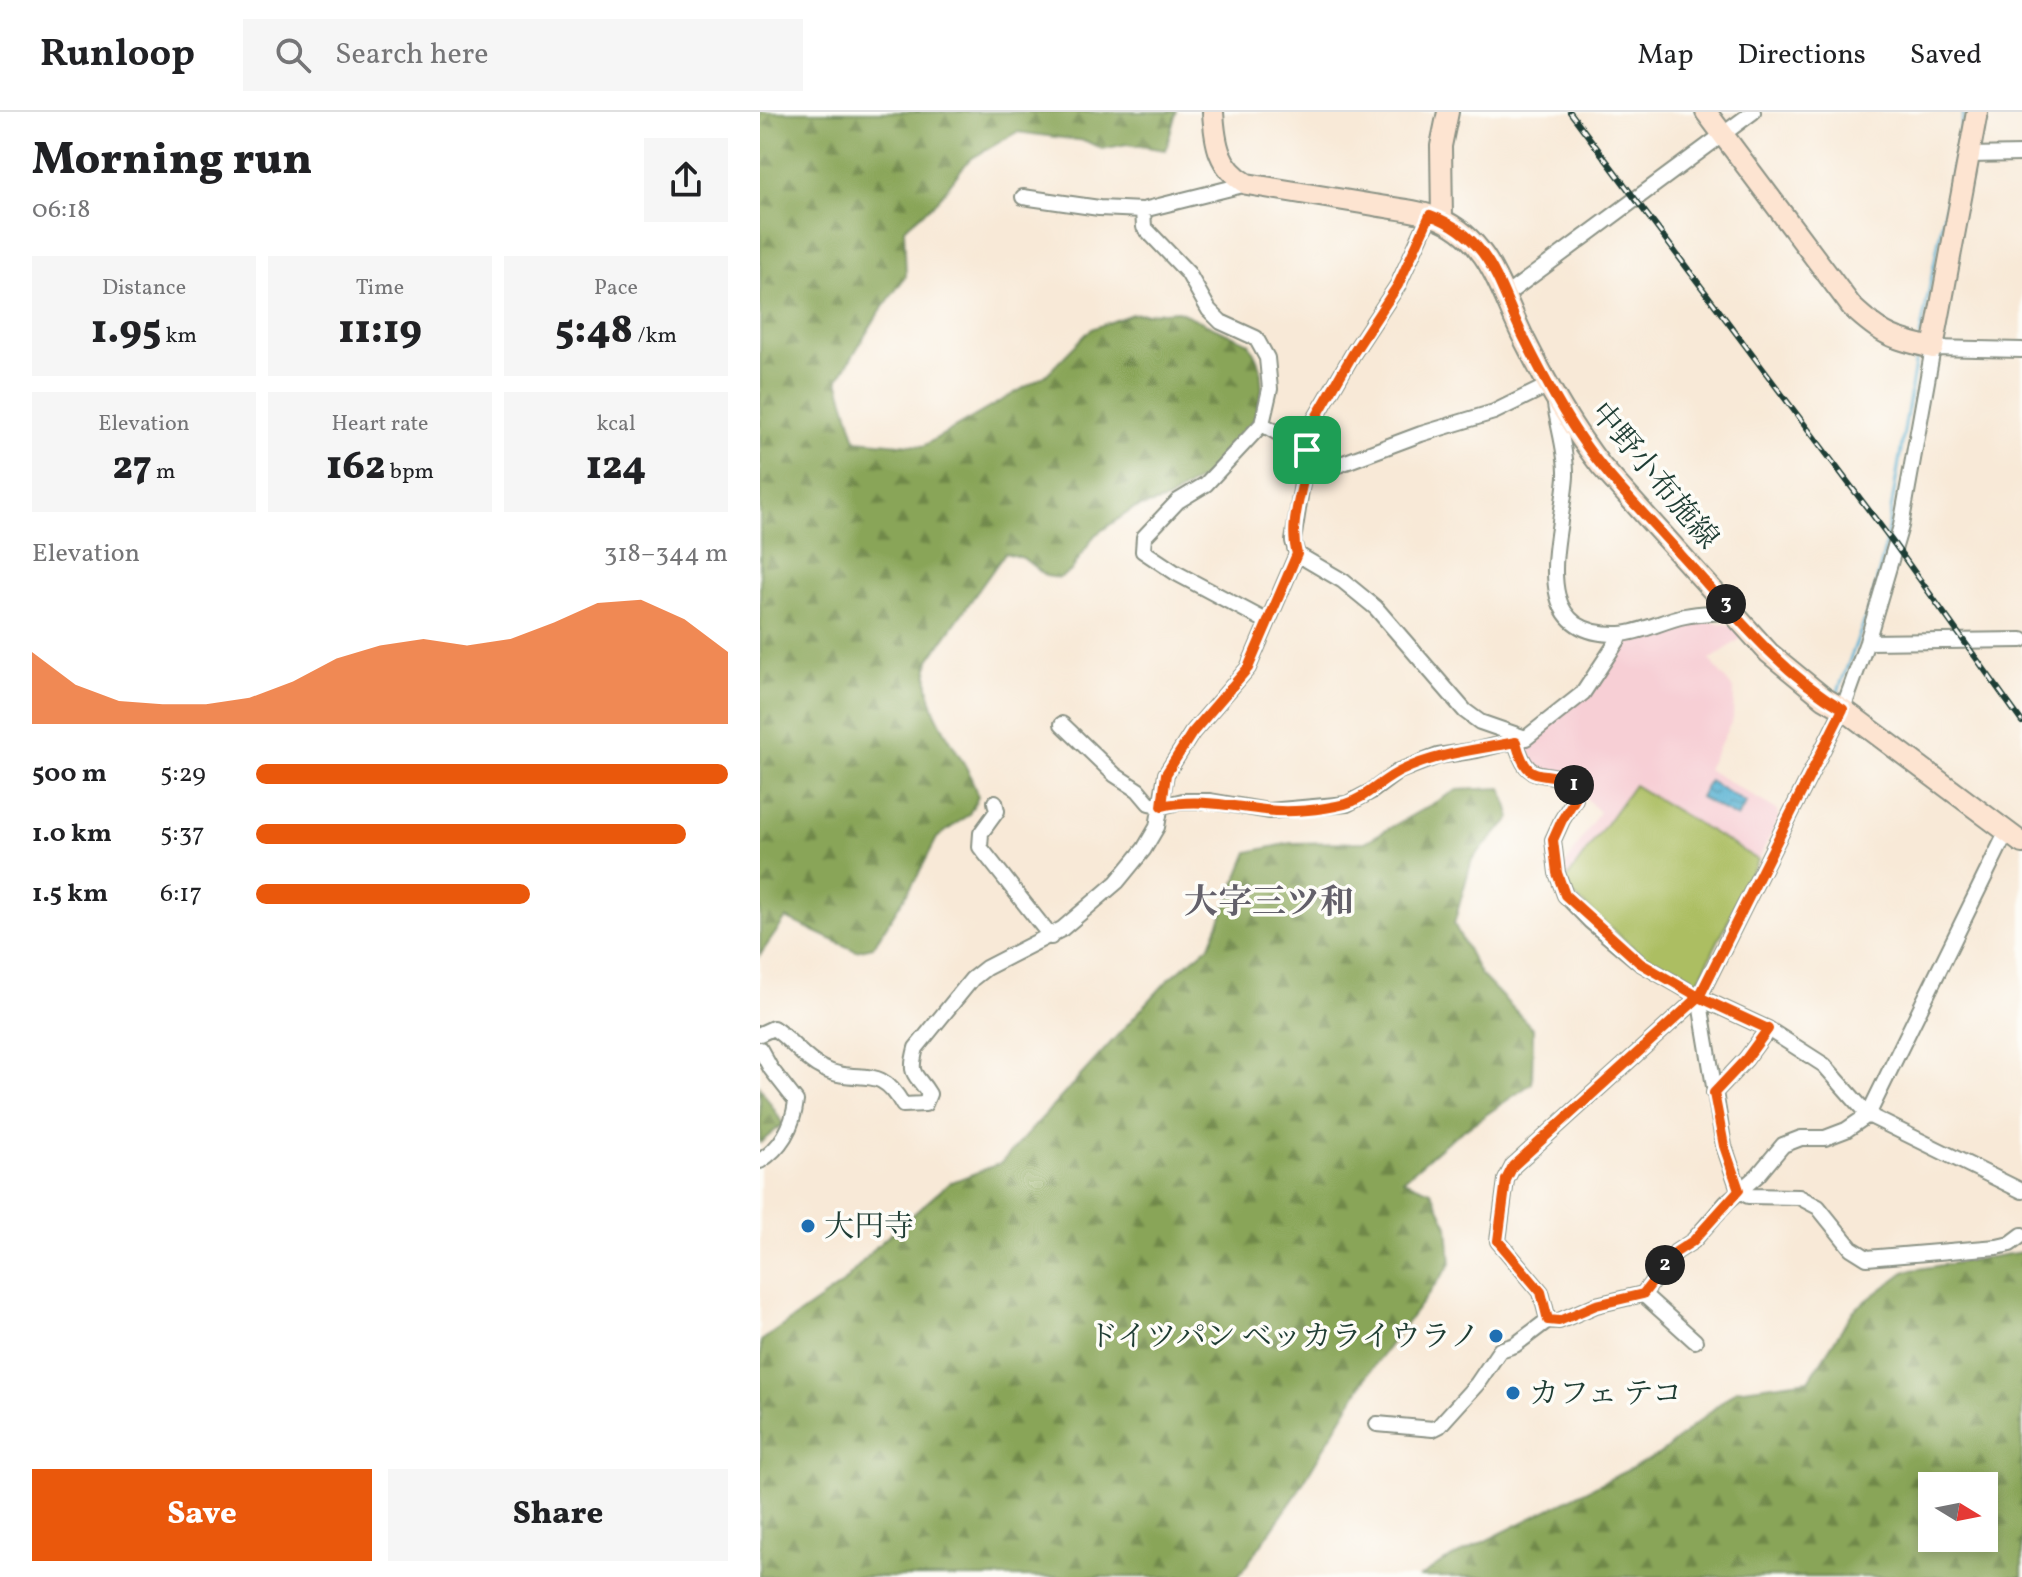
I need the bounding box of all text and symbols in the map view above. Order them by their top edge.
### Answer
search box [243,19,803,91]
text: Runloop [40,29,195,82]
icon: search [271,33,315,77]
text: Search here [335,34,489,76]
text: Map [1638,36,1694,75]
text: Directions [1738,36,1866,75]
text: Saved [1910,36,1982,75]
text: Morning run [32,131,312,192]
button: share [644,138,728,222]
text: 06:18 [32,192,91,228]
text: Distance [102,273,186,304]
text: Time [356,273,404,304]
text: Pace [594,273,638,304]
text: 1.95 [91,304,161,360]
text: 11:19 [338,304,422,360]
text: 5:48 [555,304,633,360]
text: km [161,321,197,352]
text: /km [633,321,677,352]
street label: 中野小布施線 [1580,394,1727,559]
text: Elevation [98,409,190,440]
text: Heart rate [331,409,429,440]
text: kcal [596,409,636,440]
pin [1273,416,1341,484]
icon: arrive [1285,428,1329,472]
text: 27 [112,440,152,496]
text: 162 [326,440,385,496]
text: 124 [586,440,646,496]
text: m [152,457,176,488]
text: bpm [385,457,434,488]
text: Elevation [32,536,140,572]
text: 318–344 m [604,536,728,572]
pin: 3 [1706,584,1746,624]
text: 3 [1720,588,1732,619]
text: 500 m [32,756,107,792]
text: 5:29 [160,756,206,792]
pin: 1 [1554,765,1594,805]
text: 1 [1570,769,1578,800]
text: 1.0 km [32,816,112,852]
text: 5:37 [160,816,205,852]
text: 1.5 km [32,876,108,912]
text: 6:17 [160,876,202,912]
district label: 大字三ツ和 [1184,881,1354,928]
place label: 大円寺 [824,1207,914,1249]
marker: 大円寺 [799,1217,817,1235]
pin: 2 [1645,1245,1685,1285]
text: 2 [1659,1249,1671,1280]
place label: ドイツパン ベッカライウラノ [1088,1317,1480,1359]
marker: ドイツパン ベッカライウラノ [1487,1327,1505,1345]
place label: カフェ テコ [1529,1374,1682,1416]
marker: カフェ テコ [1504,1384,1522,1402]
button: Save [32,1469,372,1561]
button: Share [388,1469,728,1561]
north arrow [1918,1472,1998,1552]
map controls [1918,1472,1998,1552]

